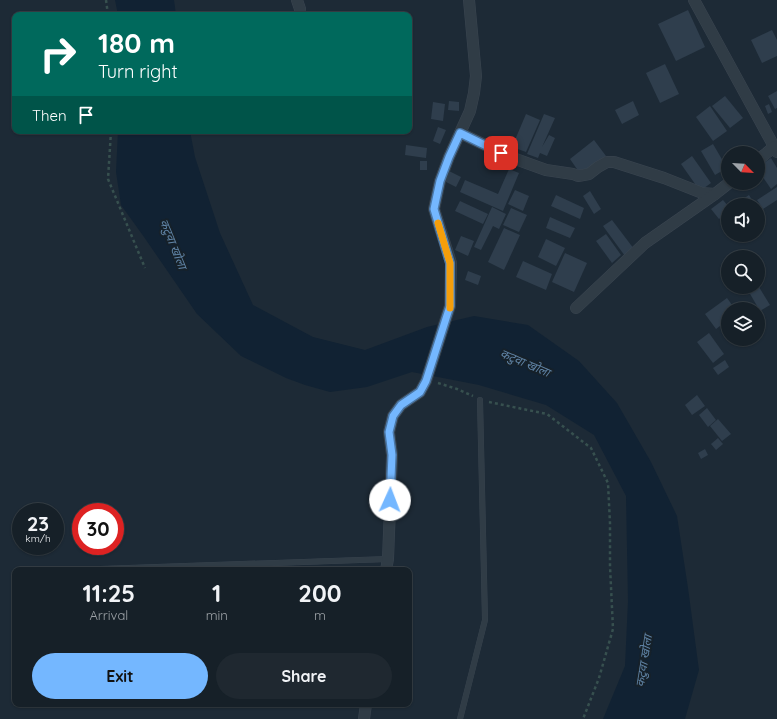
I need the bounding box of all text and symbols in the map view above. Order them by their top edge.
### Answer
text: 180 m [98,25,175,60]
icon: right [32,28,84,80]
text: Turn right [98,60,178,83]
icon: arrive [75,104,97,126]
text: Then [32,106,67,125]
pin [484,136,518,170]
icon: arrive [490,142,512,164]
north arrow [721,146,765,190]
map controls [721,146,765,346]
button: sound [721,198,765,242]
water label: कटुवा खोला [156,217,191,274]
button: search [721,250,765,294]
button: layers [721,302,765,346]
water label: कटुवा खोला [498,345,555,382]
position arrow [369,479,411,521]
speed limit sign: 30 [72,503,124,555]
text: 23 [27,511,49,536]
text: km/h [25,532,51,545]
text: 11:25 [82,578,135,608]
text: 1 [212,578,221,608]
text: 200 [298,578,341,608]
text: Arrival [89,607,128,623]
text: min [206,607,228,623]
text: m [314,607,326,623]
water label: कटुवा खोला [632,631,656,688]
button: Exit [32,653,208,699]
button: Share [216,653,392,699]

